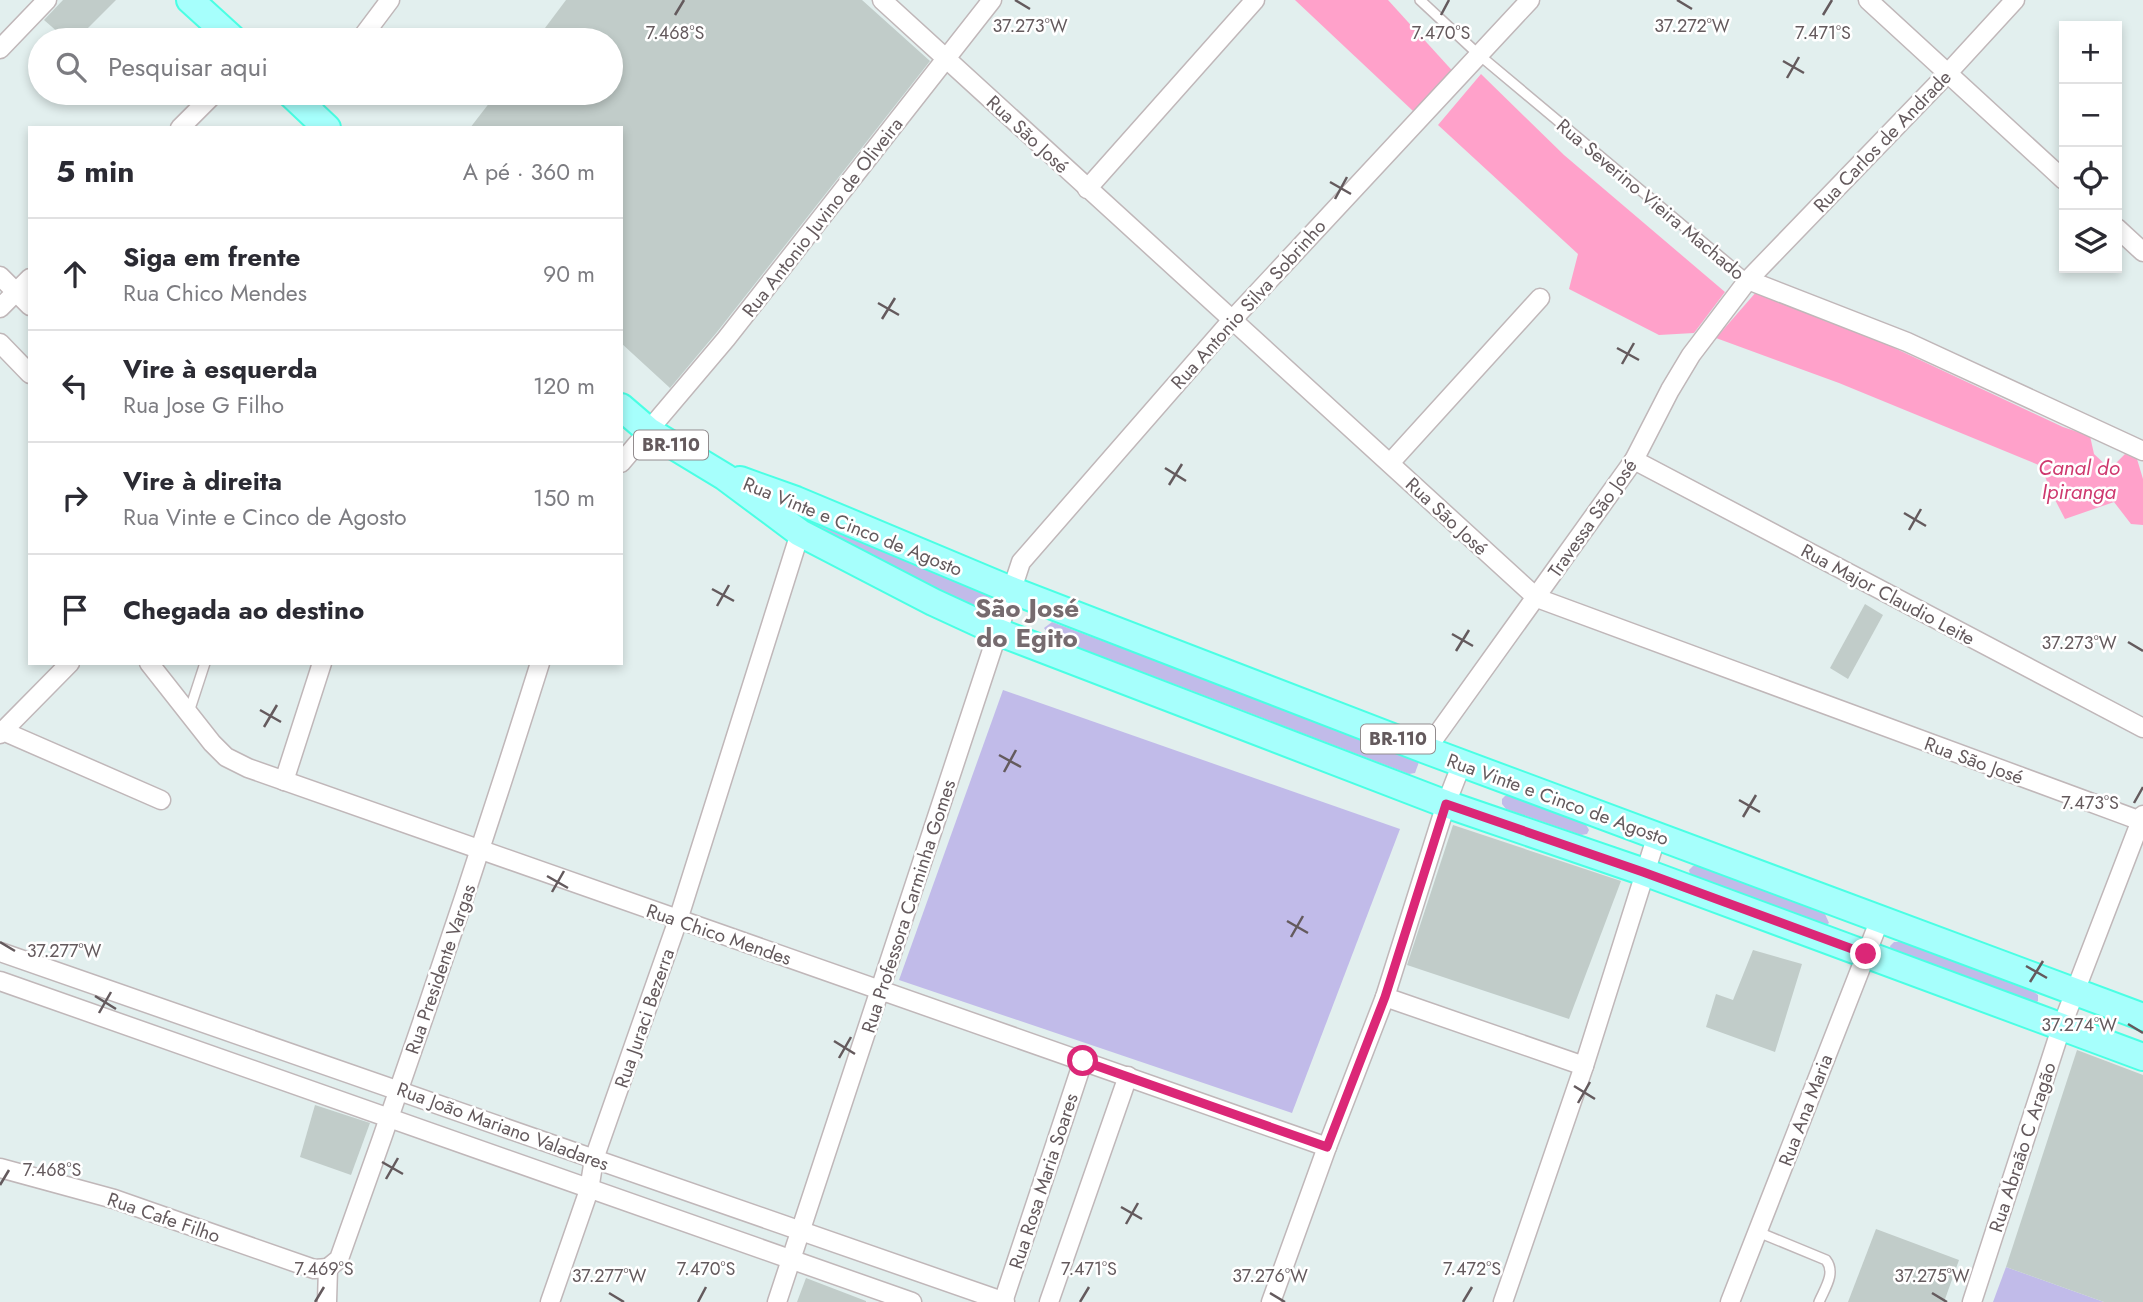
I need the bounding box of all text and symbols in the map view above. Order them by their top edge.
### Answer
text: 37.273°W [993,13,1068,39]
text: 37.272°W [1654,13,1730,39]
text: 7.468°S [646,20,704,46]
text: 7.470°S [1412,20,1470,46]
text: 7.471°S [1795,20,1851,46]
map controls [2059,21,2122,273]
button: + [2059,21,2122,84]
search box [28,28,623,105]
icon: search [52,48,90,86]
text: Pesquisar aqui [108,48,268,86]
street label: Rua Carlos de Andrade [1807,64,1958,218]
button: − [2059,84,2122,147]
street label: Rua São José [981,89,1075,180]
street label: Rua Antonio Juvino de Oliveira [736,112,909,323]
street label: Rua Severino Vieira Machado [1551,112,1751,286]
button: locate [2059,147,2122,210]
text: 5 min [56,150,134,193]
text: A pé · 360 m [463,155,595,189]
button: layers [2059,210,2122,273]
street label: Rua Antonio Silva Sobrinho [1165,213,1332,395]
text: Siga em frente [123,238,300,276]
icon: ahead [56,255,94,293]
text: 90 m [543,257,595,291]
text: Rua Chico Mendes [123,276,307,310]
text: Vire à esquerda [123,350,318,388]
icon: left [56,367,94,405]
text: 120 m [533,369,595,403]
text: Rua Jose G Filho [123,388,284,422]
road number: BR-110 [634,430,708,460]
street label: Travessa São José [1541,453,1643,583]
water label: Canal do Ipiranga [2038,453,2120,507]
text: Vire à direita [123,462,282,500]
street label: Rua Vinte e Cinco de Agosto [739,470,966,583]
street label: Rua São José [1400,471,1494,562]
icon: right [56,479,94,517]
text: 150 m [533,481,595,515]
text: Rua Vinte e Cinco de Agosto [123,500,406,534]
street label: Rua Major Claudio Leite [1796,537,1980,652]
district label: São José do Egito [975,589,1079,657]
icon: arrive [56,591,94,629]
text: Chegada ao destino [123,591,364,629]
text: 37.273°W [2042,630,2117,656]
road number: BR-110 [1361,724,1435,754]
street label: Rua São José [1921,730,2027,791]
street label: Rua Vinte e Cinco de Agosto [1443,747,1672,852]
street label: Rua Professora Carminha Gomes [855,776,962,1036]
text: 7.473°S [2061,790,2119,816]
street label: Rua Presidente Vargas [399,880,482,1058]
street label: Rua Chico Mendes [643,897,795,972]
text: 37.277°W [27,938,101,964]
route end [1850,938,1881,969]
street label: Rua Juraci Bezerra [608,945,681,1092]
text: 37.274°W [2041,1012,2117,1038]
route start [1067,1045,1098,1076]
street label: Rua Ana Maria [1772,1050,1839,1170]
street label: Rua Abraão C Aragão [1982,1059,2063,1236]
street label: Rua João Mariano Valadares [393,1076,613,1178]
street label: Rua Rosa Maria Soares [1002,1089,1085,1273]
text: 7.468°S [23,1157,81,1183]
street label: Rua Cafe Filho [104,1186,224,1249]
text: 7.469°S [294,1256,354,1282]
text: 7.470°S [677,1256,735,1282]
text: 7.471°S [1061,1256,1117,1282]
text: 7.472°S [1443,1256,1501,1282]
text: 37.277°W [572,1263,646,1289]
text: 37.276°W [1232,1263,1308,1289]
text: 37.275°W [1894,1263,1970,1289]

